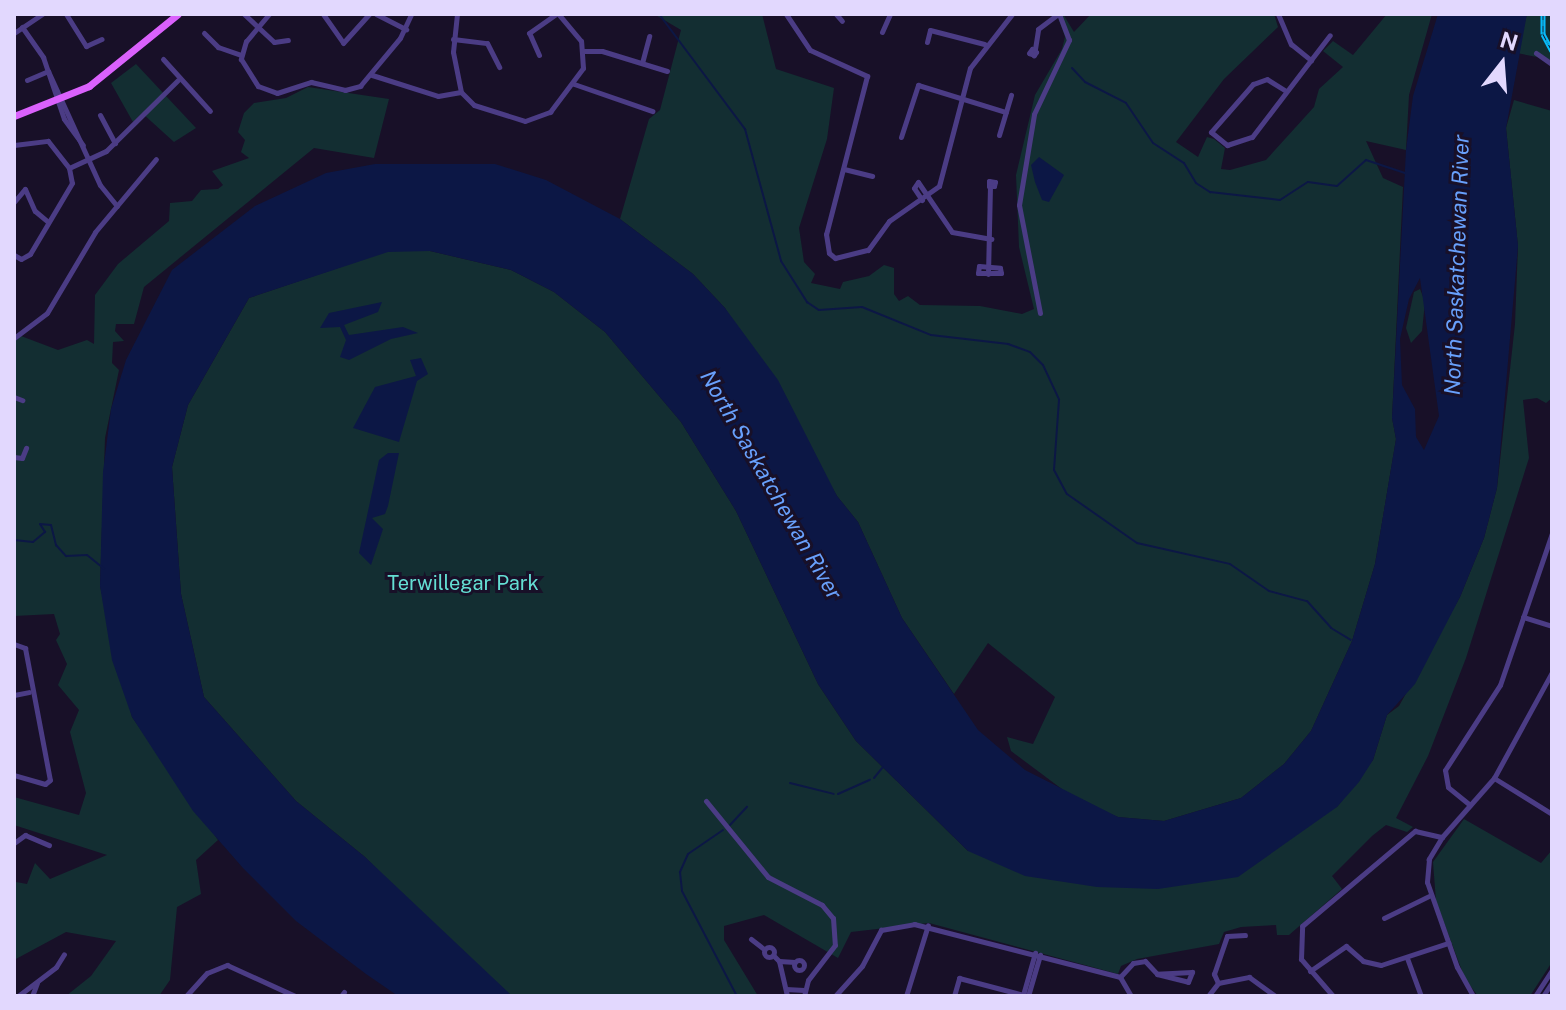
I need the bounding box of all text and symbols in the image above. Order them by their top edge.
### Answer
north arrow [1462,24,1542,104]
text: N [1497,26,1521,56]
water label: North Saskatchewan River [1439,134,1475,396]
water label: North Saskatchewan River [694,366,848,604]
park label: Terwillegar Park [387,571,539,595]

